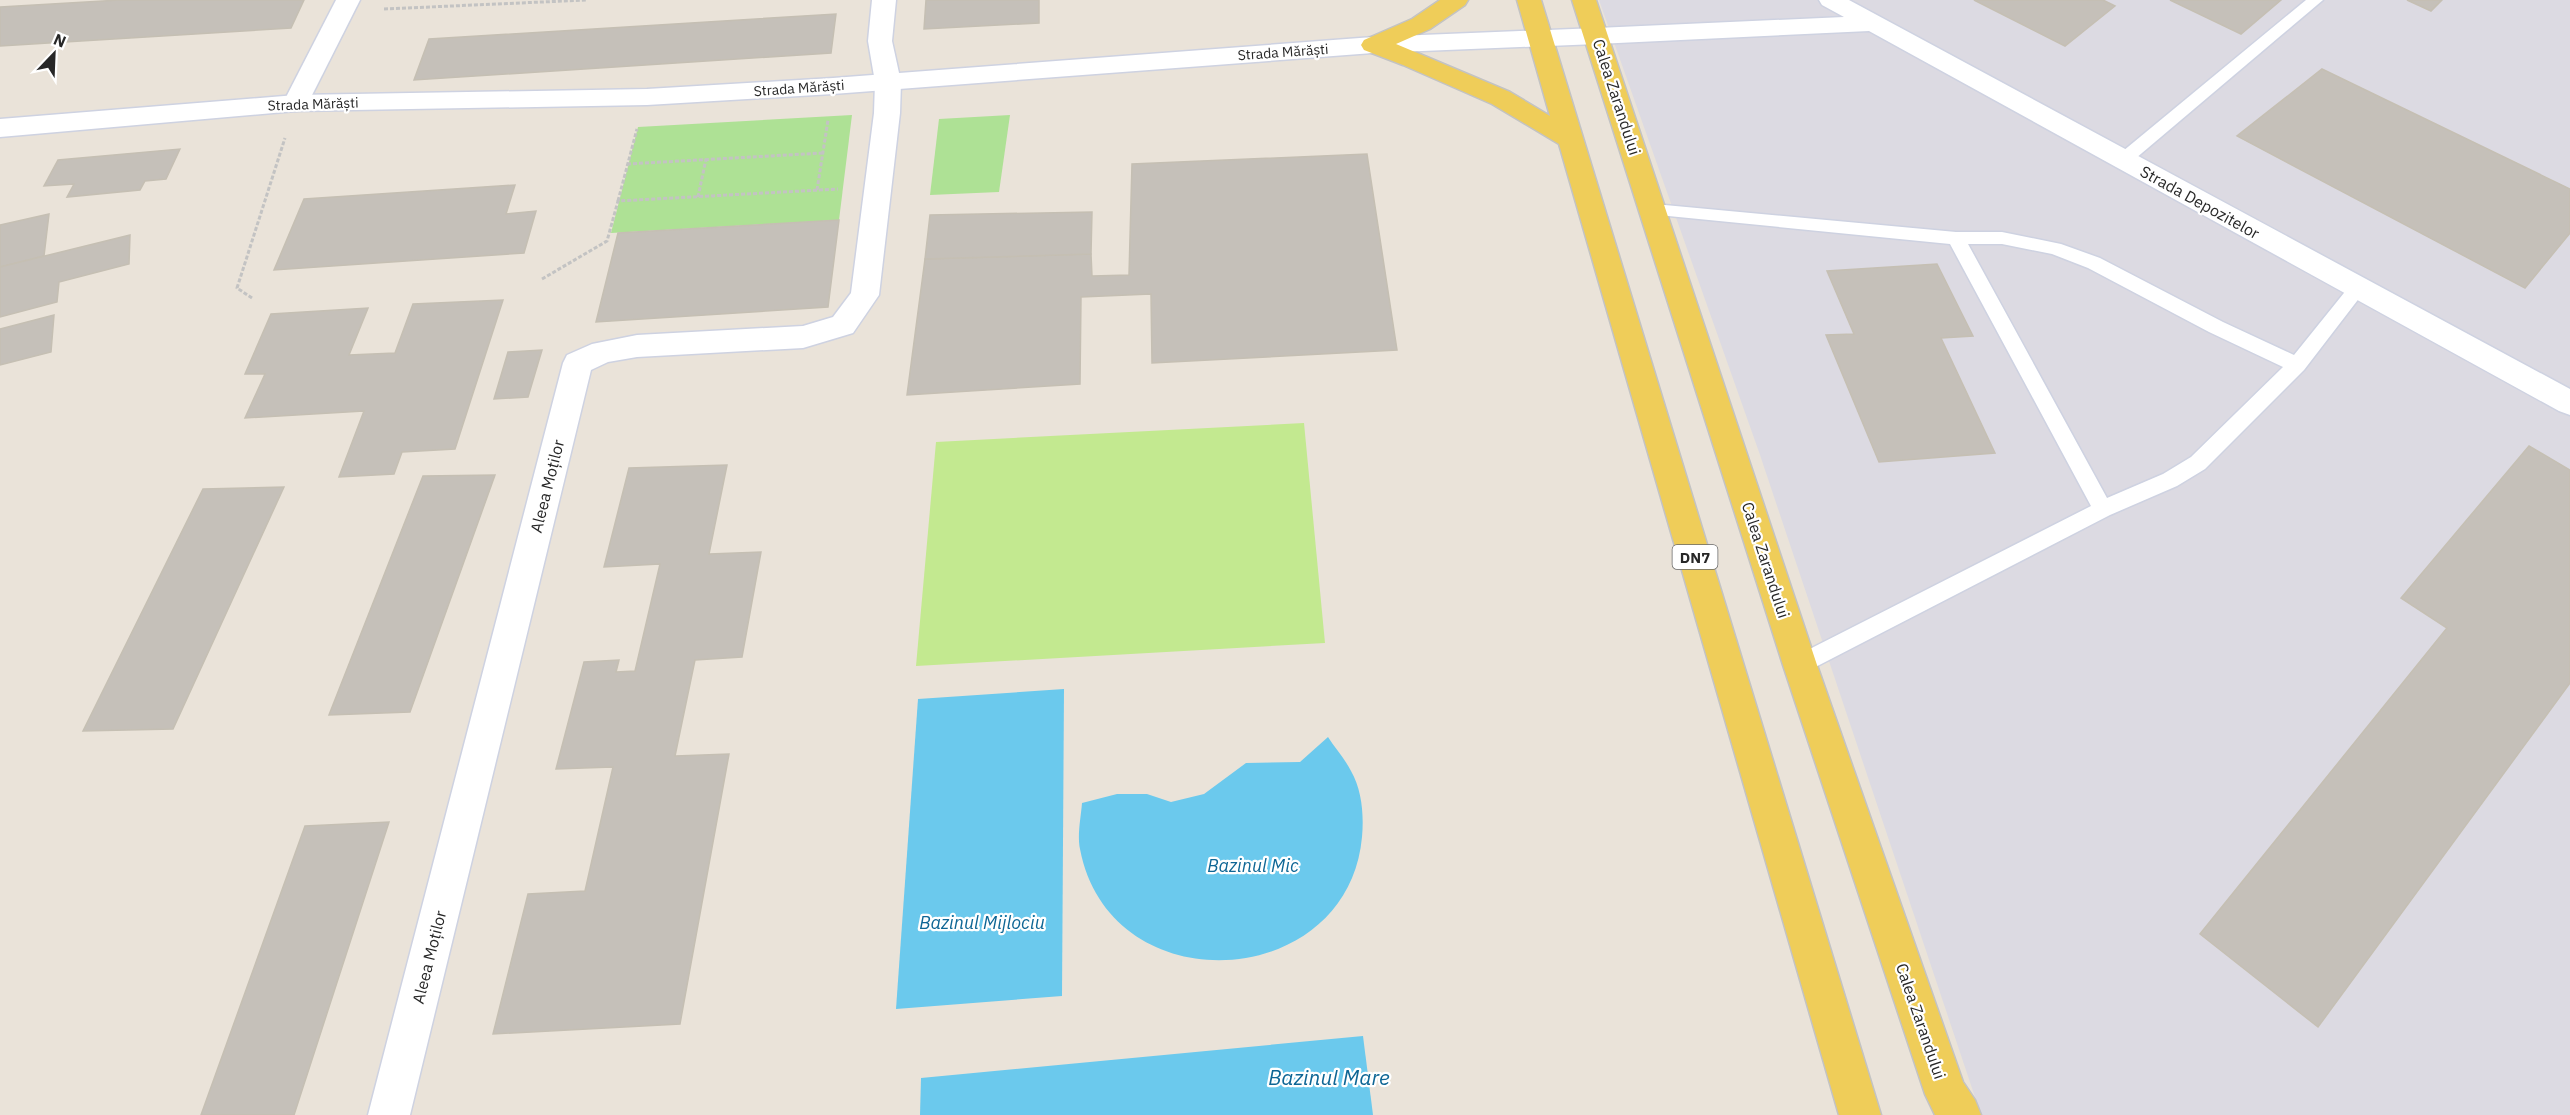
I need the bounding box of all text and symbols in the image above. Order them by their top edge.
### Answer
north arrow [24,24,84,84]
text: N [51,29,69,52]
street label: Calea Zarandului [1589,36,1645,158]
street label: Strada Mărăști [1237,40,1329,64]
street label: Strada Mărăști [753,76,845,100]
street label: Strada Mărăști [267,93,359,115]
street label: Strada Depozitelor [2137,161,2263,243]
street label: Aleea Moților [526,437,569,535]
street label: Calea Zarandului [1738,499,1794,621]
road number: DN7 [1672,545,1718,569]
water label: Bazinul Mic [1207,854,1299,877]
street label: Aleea Moților [408,908,451,1006]
water label: Bazinul Mijlociu [919,911,1045,934]
street label: Calea Zarandului [1892,961,1950,1081]
water label: Bazinul Mare [1268,1063,1390,1091]

